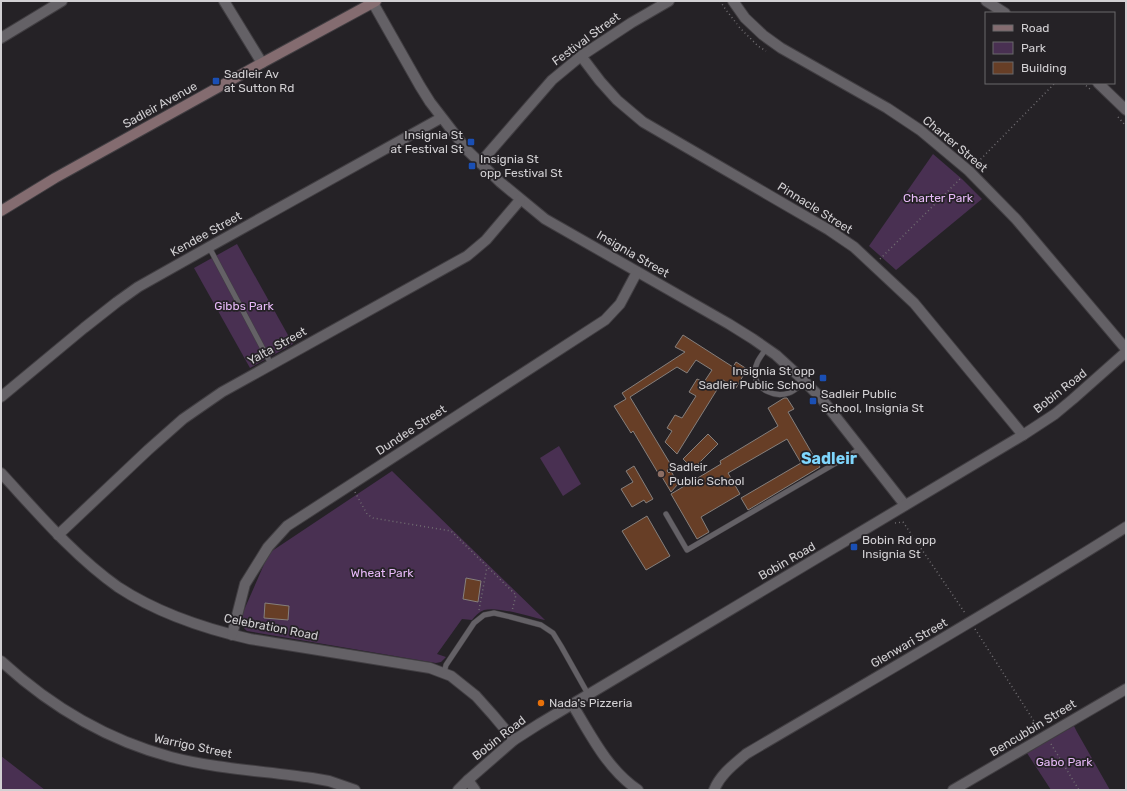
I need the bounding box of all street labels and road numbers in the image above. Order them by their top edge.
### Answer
street label: Festival Street [549,9,623,68]
street label: Sadleir Avenue [120,79,200,131]
street label: Charter Street [920,113,990,175]
street label: Pinnacle Street [775,179,855,237]
street label: Kendee Street [168,209,244,259]
street label: Insignia Street [594,228,672,281]
street label: Yalta Street [245,324,309,368]
street label: Bobin Road [1031,366,1089,416]
street label: Dundee Street [373,402,449,458]
street label: Bobin Road [756,539,818,583]
street label: Celebration Road [223,611,319,643]
street label: Glenwari Street [868,615,950,671]
street label: Bencubbin Street [987,697,1079,759]
street label: Bobin Road [470,713,528,763]
street label: Warrigo Street [153,731,234,761]

